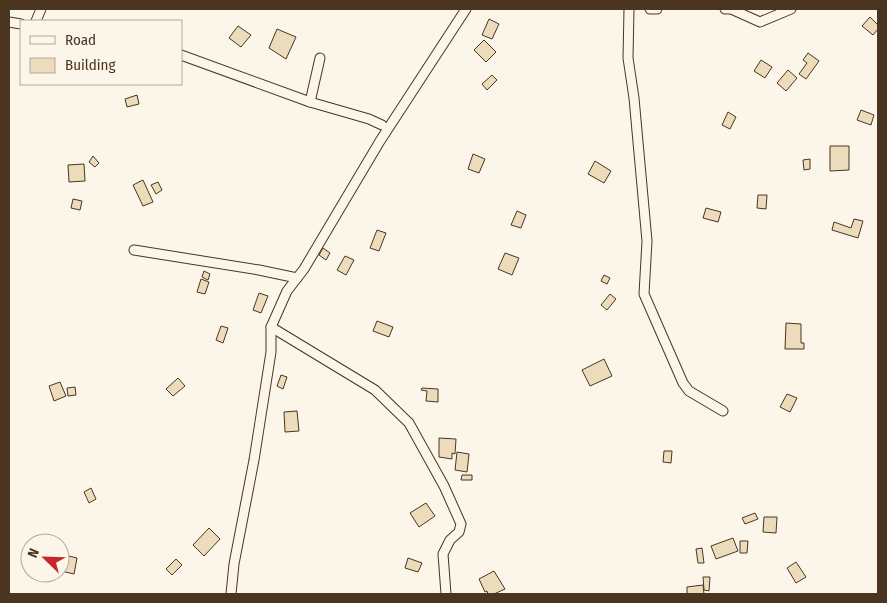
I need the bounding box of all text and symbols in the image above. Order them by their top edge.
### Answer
legend [20,20,182,85]
text: Road [65,31,96,49]
text: Building [65,56,116,74]
north arrow [20,533,70,583]
text: N [24,546,43,560]

